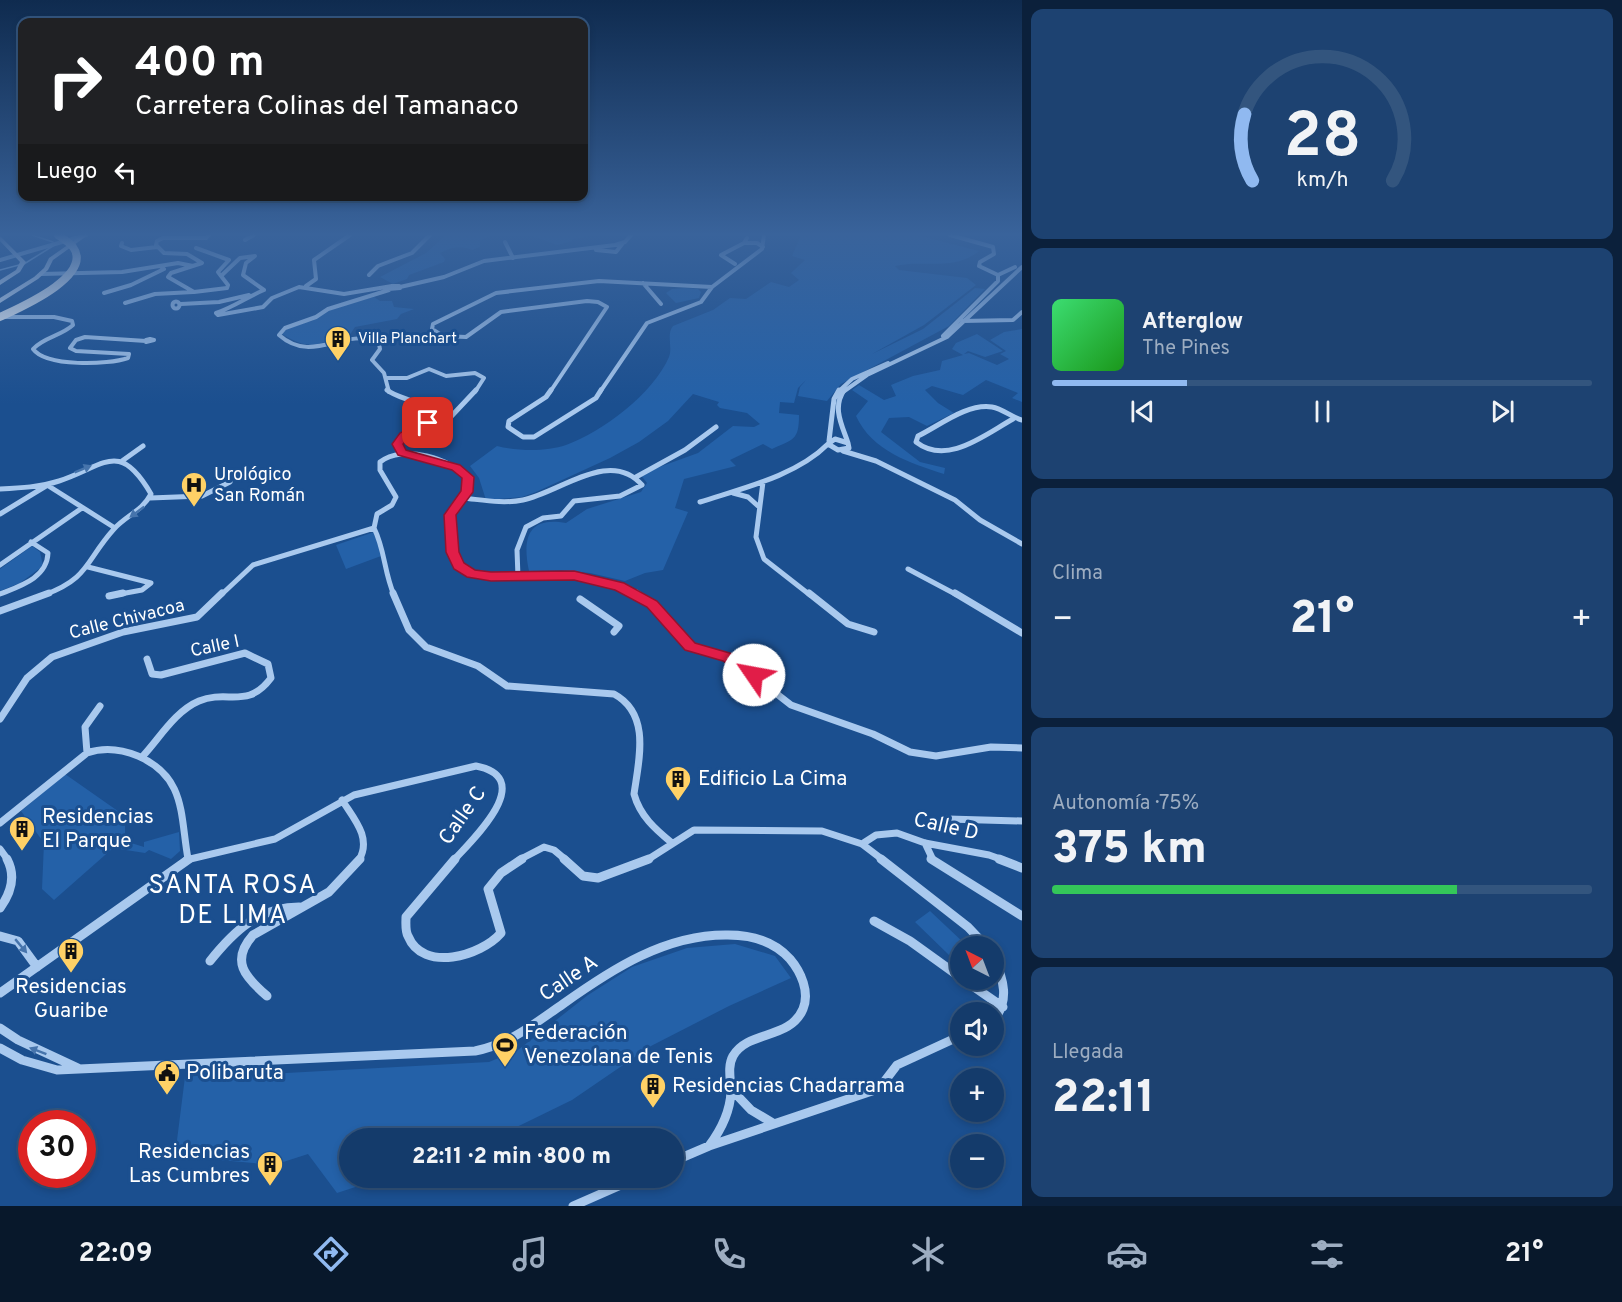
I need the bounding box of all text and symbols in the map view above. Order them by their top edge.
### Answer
text: 400 m [135,38,265,91]
icon: right [36,42,114,120]
text: Carretera Colinas del Tamanaco [135,90,519,124]
text: 28 [1283,100,1361,179]
icon: left [109,156,142,189]
text: Luego [36,159,97,186]
text: km/h [1296,168,1348,195]
text: Afterglow [1142,309,1243,336]
building icon: Villa Planchart [323,324,353,362]
place label: Villa Planchart [358,330,457,349]
text: The Pines [1142,336,1230,362]
icon: previous [1126,395,1159,428]
icon: pause [1306,395,1339,428]
icon: next [1486,395,1519,428]
pin [402,397,453,448]
icon: arrive [411,406,444,439]
one-way arrow [75,464,93,474]
place label: Urológico San Román [214,464,305,508]
hospital icon: Urológico San Román [179,470,209,508]
one-way arrow [130,506,146,518]
text: Clima [1052,561,1103,587]
text: 21° [1290,592,1354,649]
street label: Calle Chivacoa [67,595,187,645]
text: − [1052,600,1073,642]
text: + [1571,600,1592,642]
street label: Calle I [188,631,242,663]
position arrow [722,643,786,707]
building icon: Edificio La Cima [663,764,693,802]
place label: Edificio La Cima [698,766,847,793]
street label: Calle C [433,781,493,851]
text: Autonomía · 75% [1052,791,1199,817]
place label: Residencias El Parque [42,804,154,855]
street label: Calle D [911,806,981,848]
building icon: Residencias El Parque [7,814,37,852]
text: 375 km [1052,822,1207,879]
district label: SANTA ROSA DE LIMA [149,870,317,933]
building icon: Residencias Guaribe [56,936,86,974]
north arrow [950,936,1004,990]
map controls [950,936,1004,1188]
one-way arrow [15,938,28,954]
street label: Calle A [534,950,604,1008]
place label: Residencias Guaribe [15,974,127,1025]
button: sound [950,1002,1004,1056]
place label: Federación Venezolana de Tenis [524,1020,713,1071]
sports icon: Federación Venezolana de Tenis [490,1030,520,1068]
text: Llegada [1052,1040,1124,1066]
one-way arrow [29,1045,47,1055]
public building icon: Polibaruta [152,1058,182,1096]
place label: Polibaruta [186,1060,284,1087]
button: + [950,1068,1004,1122]
building icon: Residencias Chadarrama [638,1071,668,1109]
text: 22:11 [1052,1071,1155,1128]
place label: Residencias Chadarrama [672,1073,905,1100]
speed limit sign: 30 [18,1110,96,1188]
button: − [950,1134,1004,1188]
place label: Residencias Las Cumbres [129,1139,250,1190]
text: 22:11 · 2 min · 800 m [412,1144,611,1171]
building icon: Residencias Las Cumbres [255,1149,285,1187]
icon: directions [310,1233,352,1275]
icon: music [509,1233,551,1275]
icon: phone [708,1233,750,1275]
icon: climate [907,1233,949,1275]
icon: car [1106,1233,1148,1275]
icon: filters [1306,1233,1348,1275]
text: 22:09 [79,1237,153,1271]
text: 21° [1505,1237,1543,1271]

